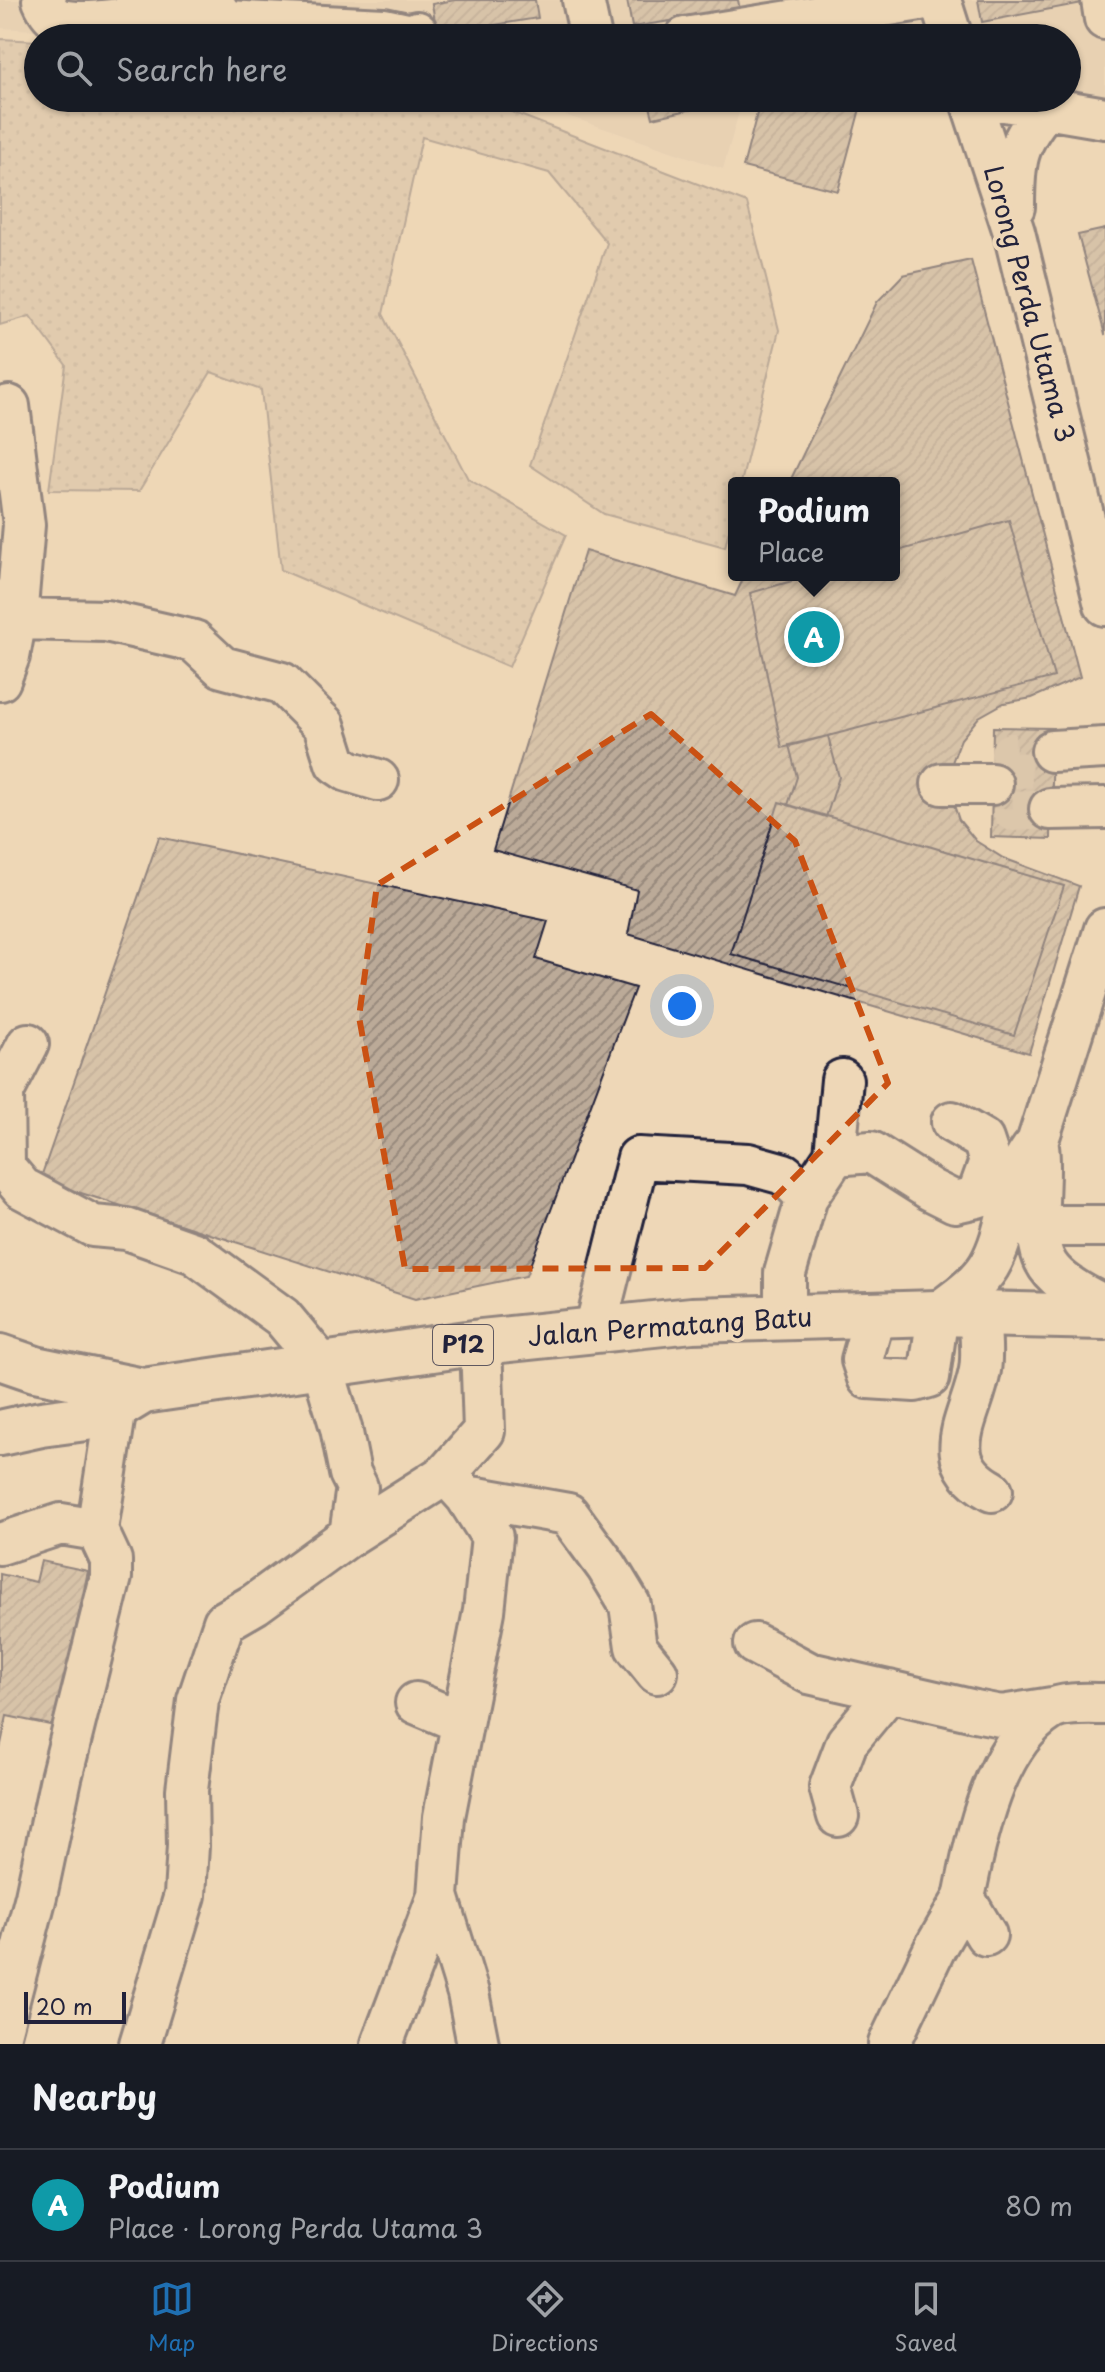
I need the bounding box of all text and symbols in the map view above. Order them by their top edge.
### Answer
search box [24,24,1081,112]
icon: search [52,46,96,90]
text: Search here [116,46,288,91]
street label: Lorong Perda Utama 3 [975,161,1086,446]
popup [728,477,900,581]
text: Podium [758,487,870,532]
text: Place [758,532,824,571]
pin: A [788,607,840,667]
your location [662,986,702,1026]
street label: Jalan Permatang Batu [526,1296,813,1355]
road number: P12 [433,1325,493,1365]
scale bar [24,1988,126,2024]
text: 20 m [36,1989,93,2022]
text: Nearby [32,2070,157,2122]
text: Podium [108,2163,220,2208]
text: A [48,2186,68,2225]
text: 80 m [1005,2186,1073,2225]
text: Place · Lorong Perda Utama 3 [108,2208,483,2247]
tab: Map [148,2277,195,2358]
tab: Directions [491,2277,598,2358]
tab: Saved [894,2277,957,2358]

